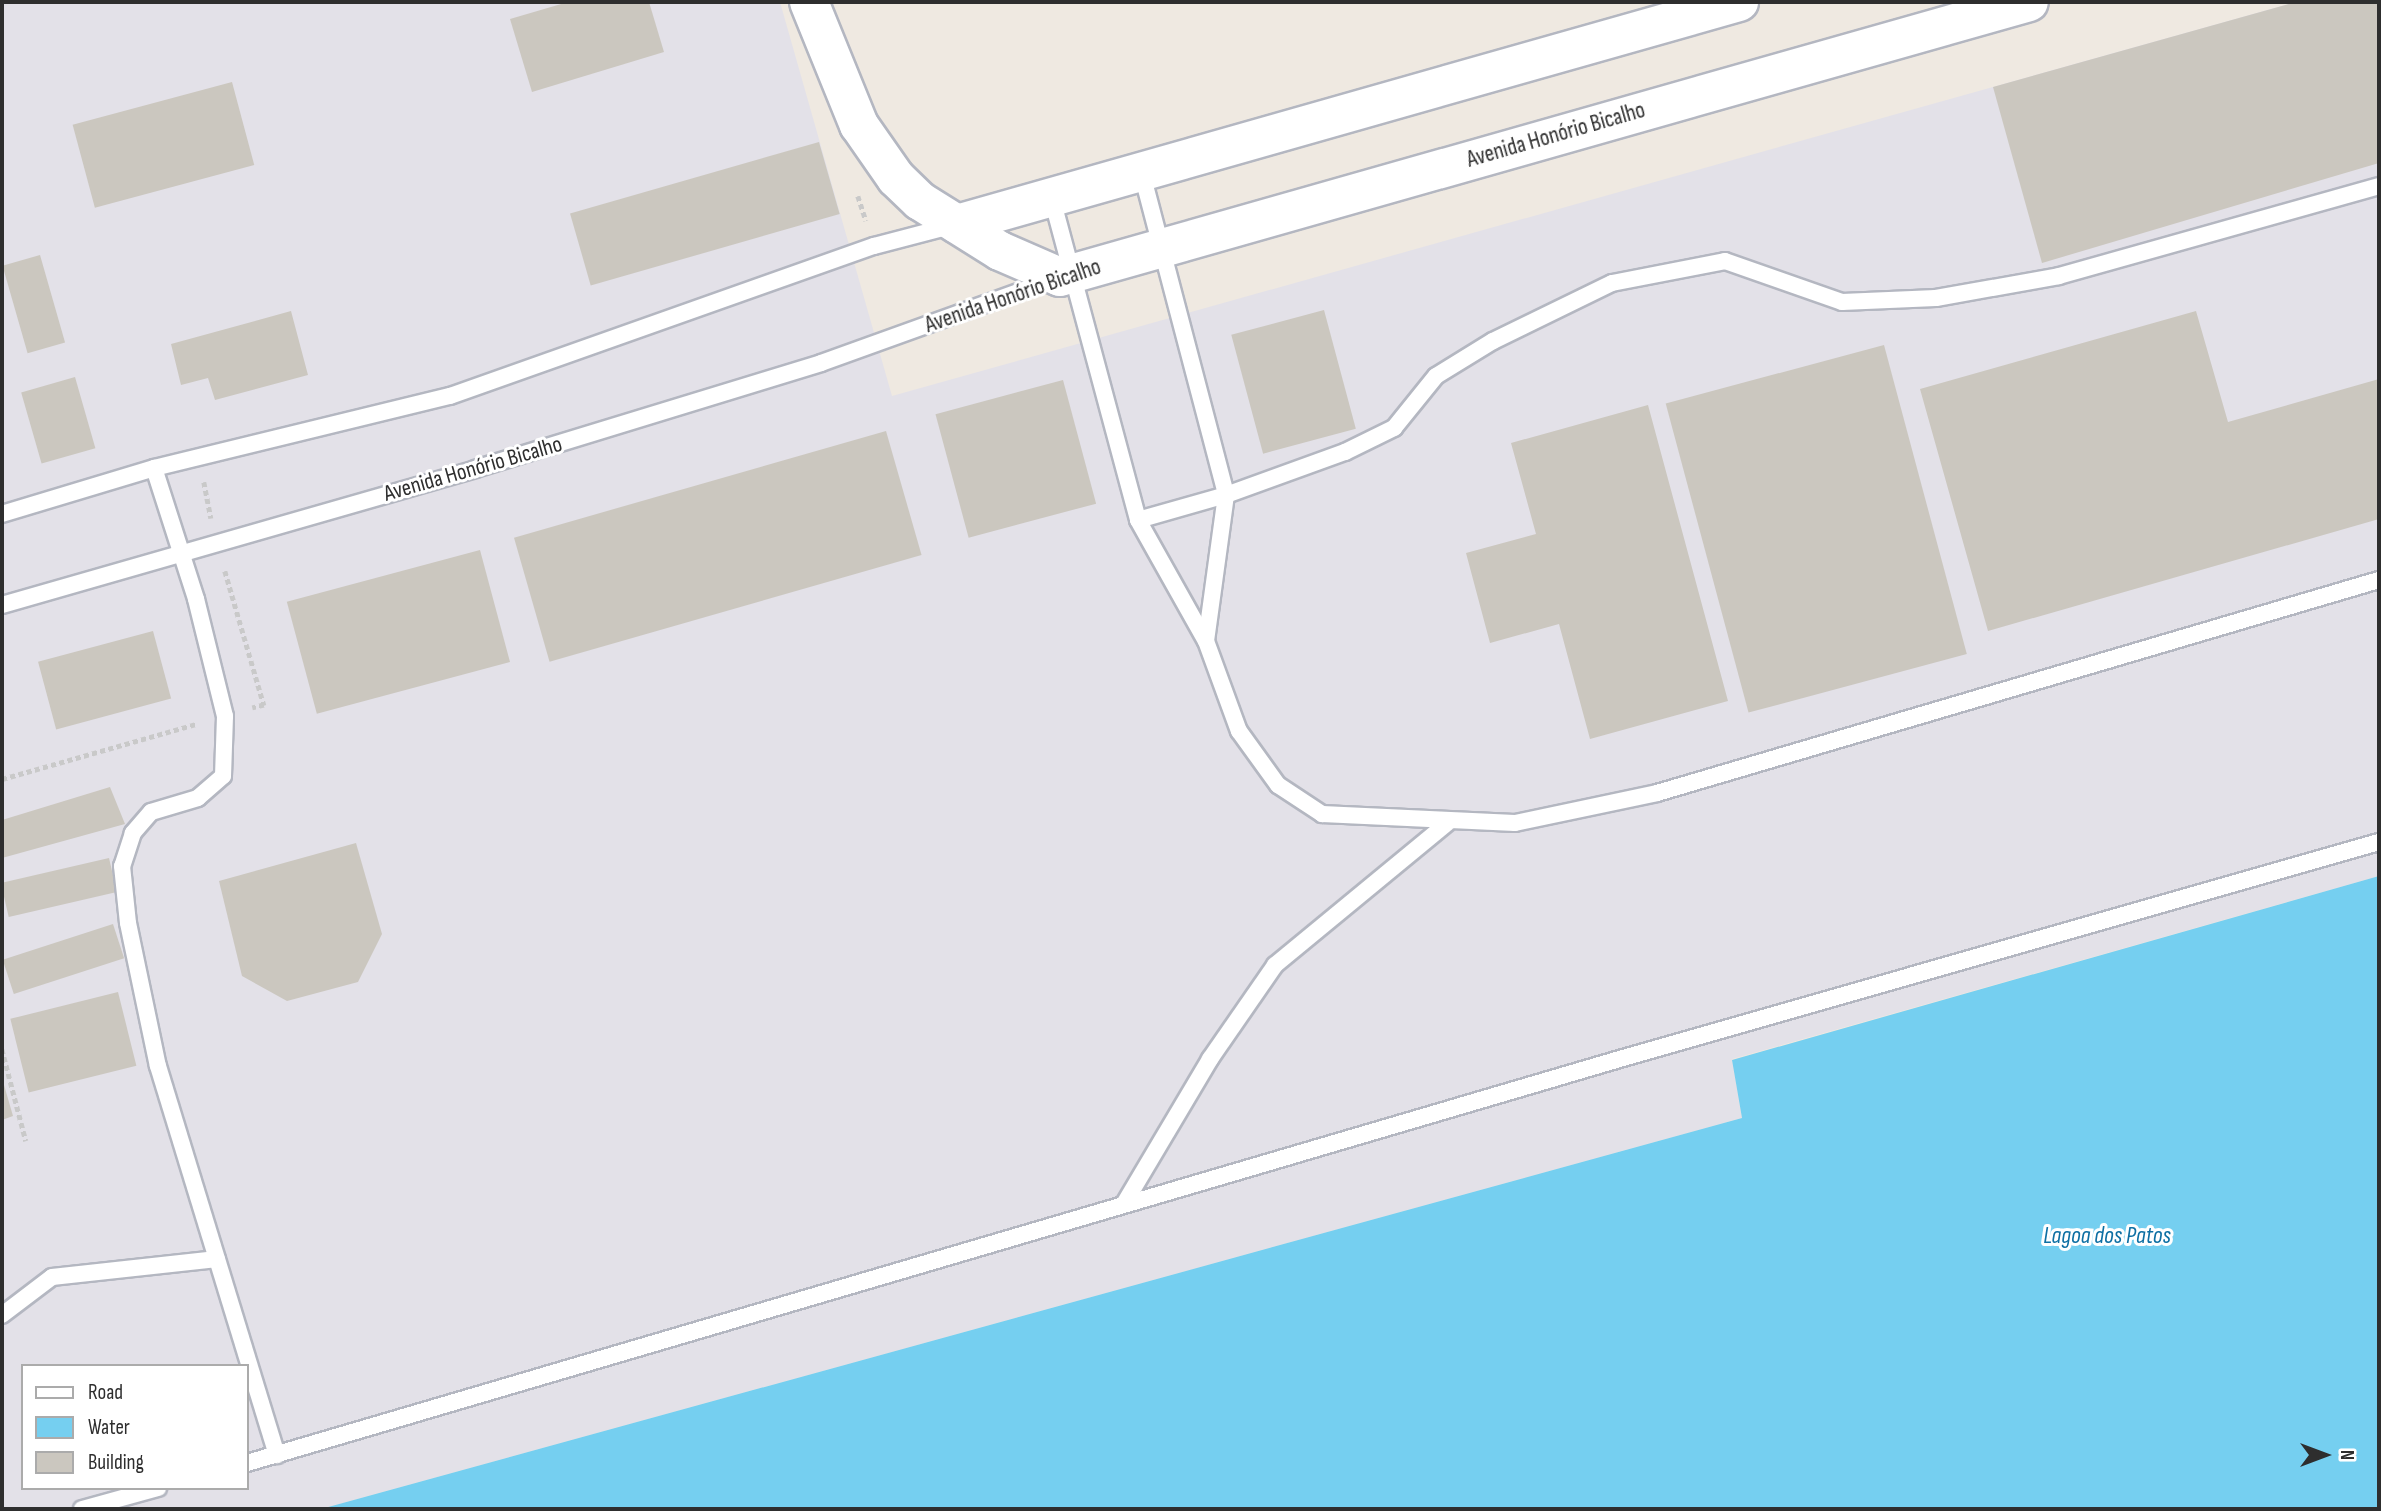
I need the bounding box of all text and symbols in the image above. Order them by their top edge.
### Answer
street label: Avenida Honório Bicalho [1464,96,1648,174]
street label: Avenida Honório Bicalho [921,253,1105,339]
street label: Avenida Honório Bicalho [381,430,565,508]
water label: Lagoa dos Patos [2043,1222,2171,1250]
legend [21,1364,248,1490]
text: Road [88,1380,123,1405]
text: Water [88,1415,130,1440]
north arrow [2290,1420,2360,1490]
text: Building [88,1450,144,1475]
text: N [2335,1450,2358,1460]

